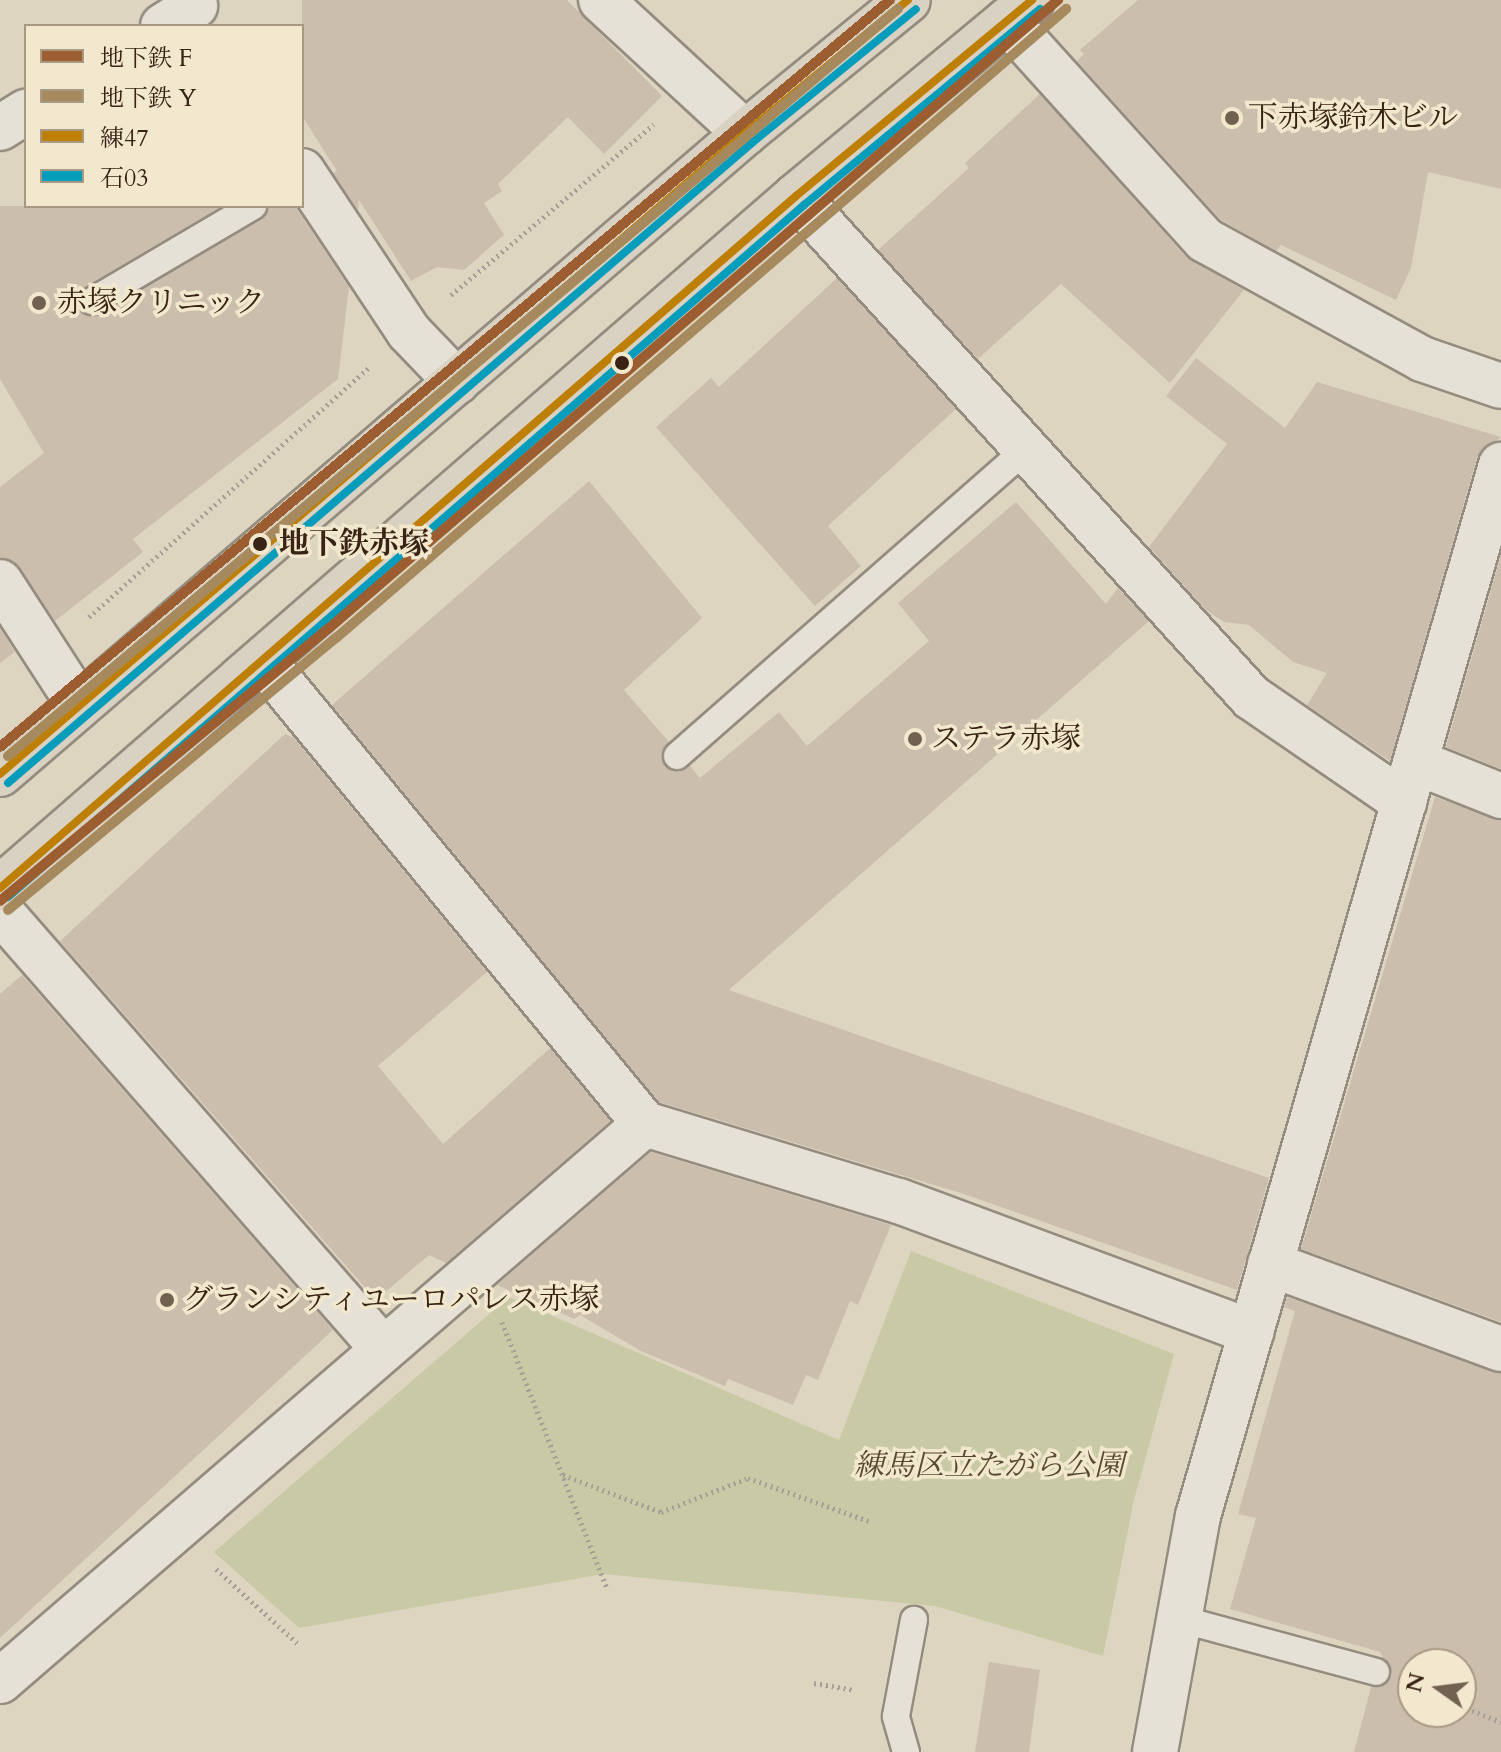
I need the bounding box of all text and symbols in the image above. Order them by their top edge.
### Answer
legend [24,24,304,208]
text: 地下鉄 F [100,42,192,75]
text: 地下鉄 Y [100,82,196,115]
place label: 下赤塚鈴木ビル [1248,100,1458,136]
marker: 下赤塚鈴木ビル [1223,109,1241,127]
text: 練47 [100,122,149,155]
text: 石03 [100,162,149,195]
place label: 赤塚クリニック [57,285,267,321]
marker: 赤塚クリニック [28,292,50,314]
unlabelled marker [614,355,630,371]
place label: 地下鉄赤塚 [279,526,429,562]
marker: 地下鉄赤塚 [248,532,272,556]
place label: ステラ赤塚 [931,721,1081,757]
marker: ステラ赤塚 [906,730,924,748]
place label: グランシティユーロパレス赤塚 [183,1282,603,1318]
marker: グランシティユーロパレス赤塚 [158,1291,176,1309]
park label: 練馬区立たがら公園 [854,1448,1124,1484]
north arrow [1397,1648,1477,1728]
text: N [1399,1670,1433,1696]

